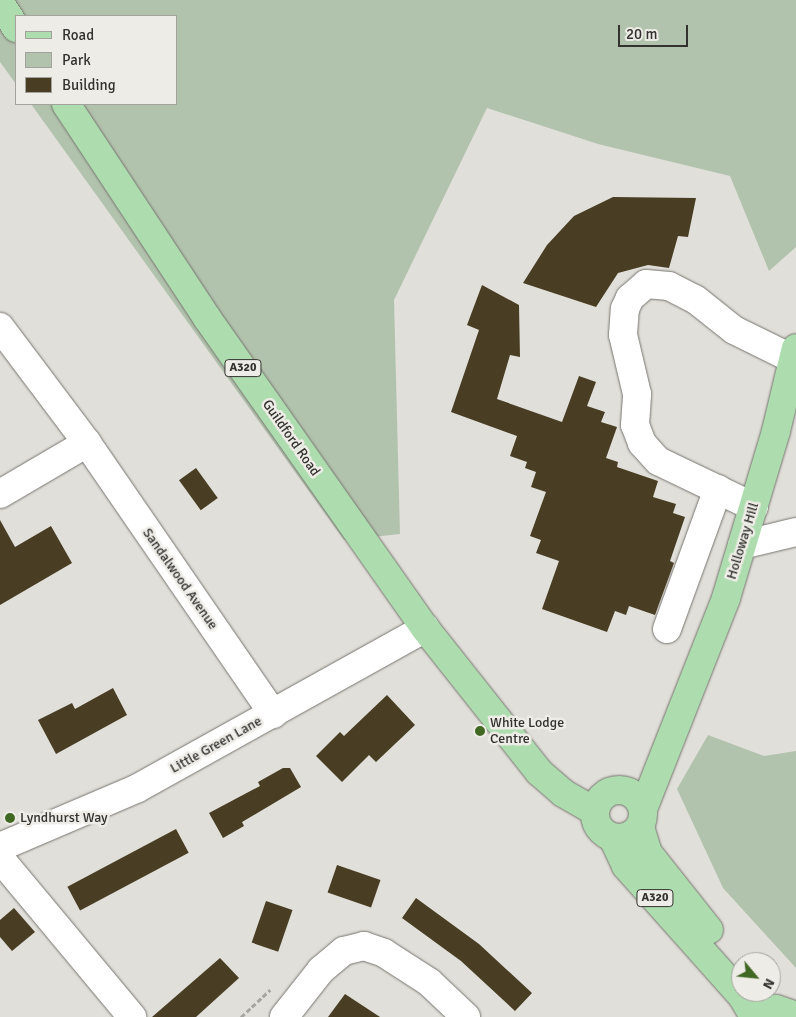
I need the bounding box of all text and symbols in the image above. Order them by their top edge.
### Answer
legend [15,15,178,105]
scale bar [621,15,691,47]
text: 20 m [626,25,657,43]
text: Road [62,26,94,44]
text: Park [62,51,91,69]
text: Building [62,76,116,94]
road number: A320 [224,358,262,378]
street label: Guildford Road [259,397,323,479]
street label: Holloway Hill [723,500,763,582]
street label: Sandalwood Avenue [139,525,221,633]
street label: Little Green Lane [167,713,265,777]
place label: White Lodge Centre [490,715,564,748]
marker: White Lodge Centre [474,725,486,737]
place label: Lyndhurst Way [20,810,108,826]
marker: Lyndhurst Way [4,812,16,824]
road number: A320 [636,888,674,908]
north arrow [731,952,781,1002]
text: N [759,976,779,992]

